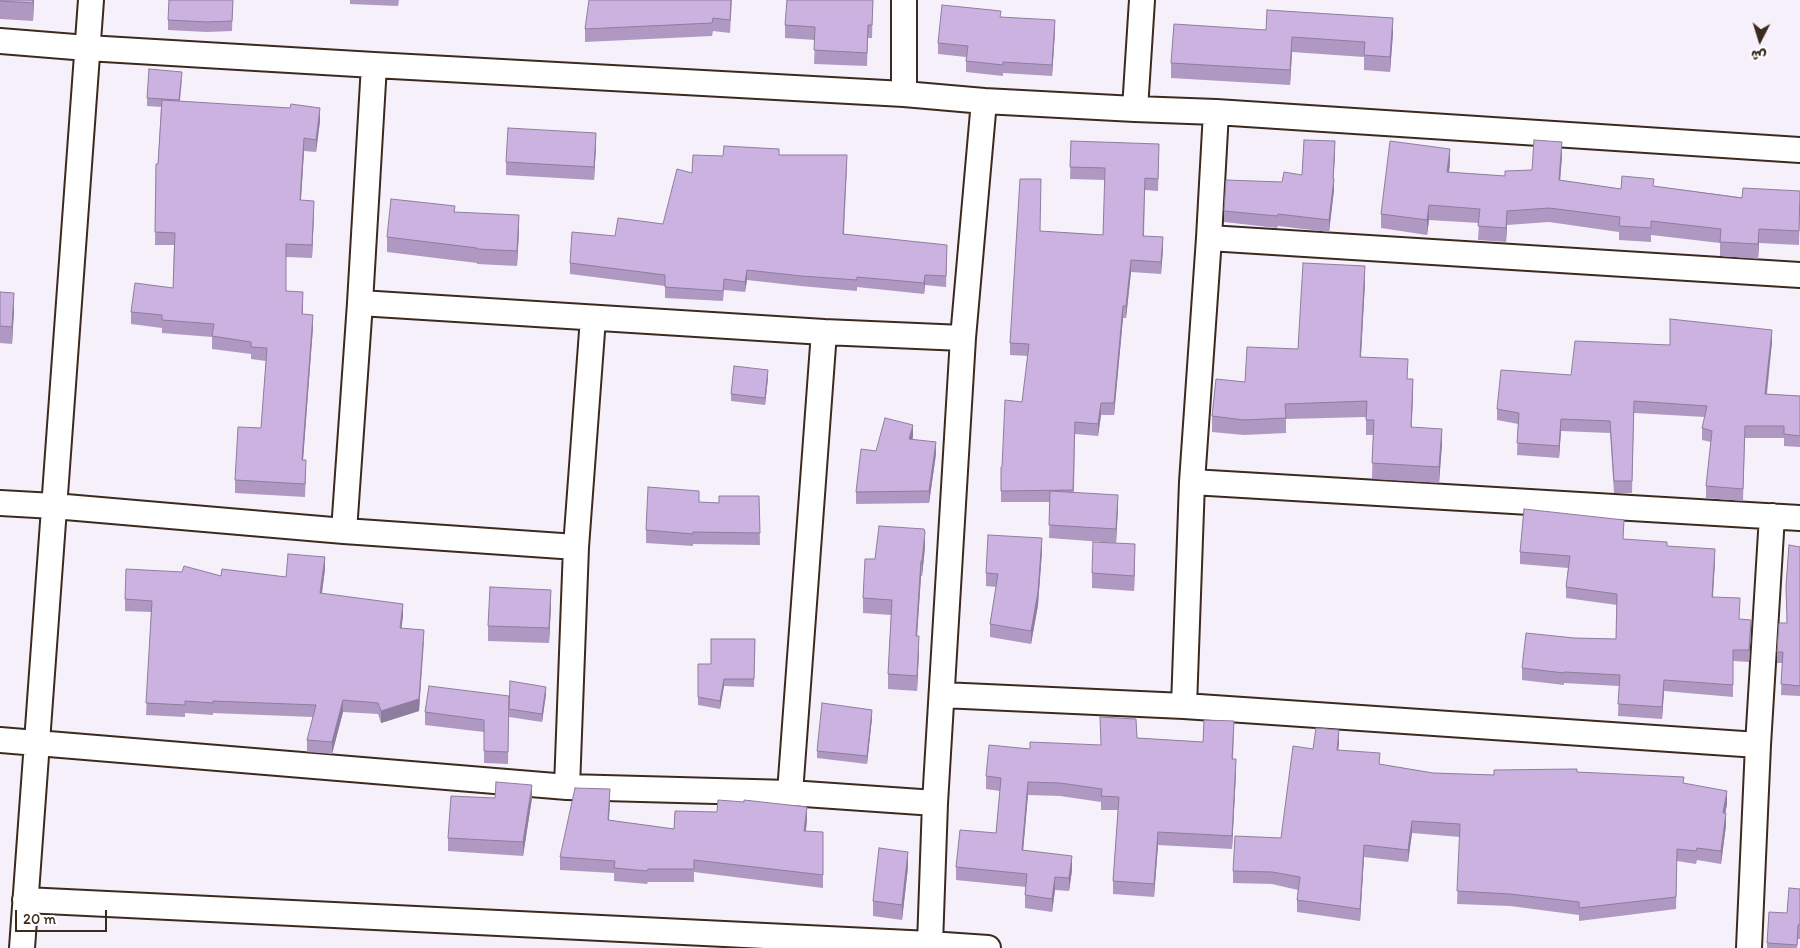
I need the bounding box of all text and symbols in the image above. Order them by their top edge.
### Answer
north arrow [1735,15,1785,65]
text: ش [1750,46,1767,65]
scale bar [18,900,110,932]
text: 20 m [23,910,56,928]

